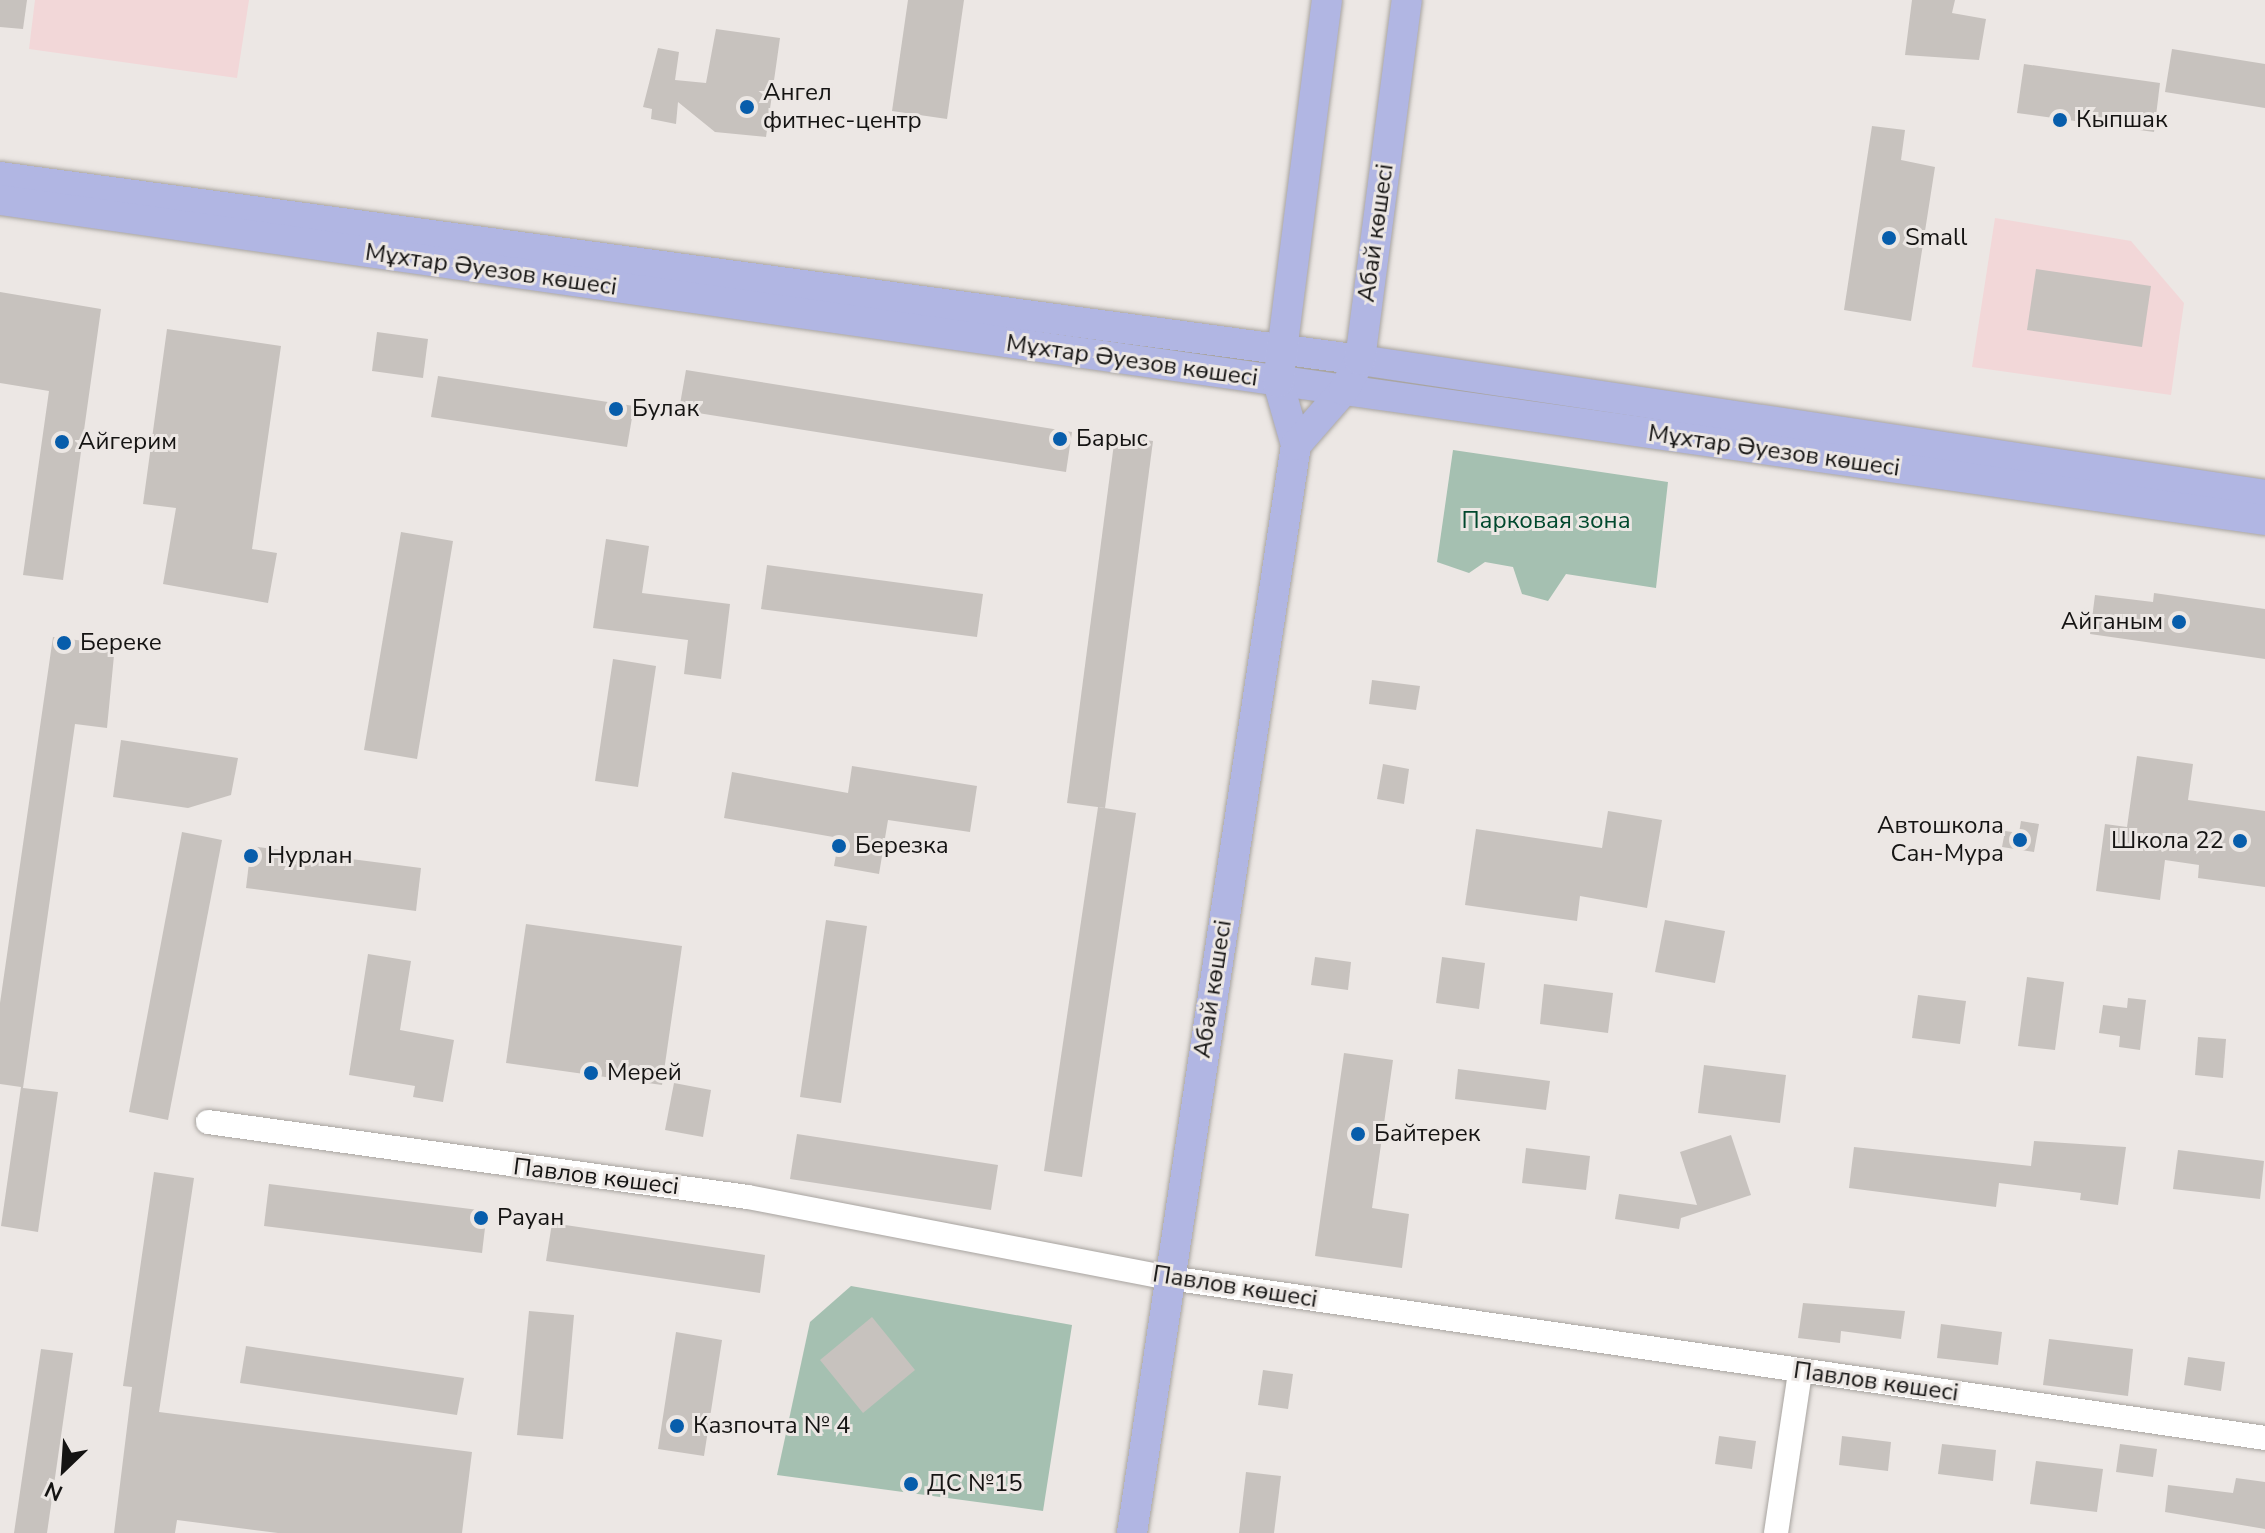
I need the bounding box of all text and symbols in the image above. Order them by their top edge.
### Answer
place label: Ангел фитнес-центр [763,79,922,135]
marker: Ангел фитнес-центр [738,98,756,116]
place label: Кыпшак [2076,106,2168,134]
marker: Кыпшак [2051,111,2069,129]
street label: Абай көшесі [1352,162,1400,304]
place label: Small [1905,224,1967,252]
marker: Small [1880,229,1898,247]
street label: Мұхтар Әуезов көшесі [363,238,619,302]
street label: Мұхтар Әуезов көшесі [1004,329,1260,393]
place label: Булак [632,395,699,423]
marker: Булак [607,400,625,418]
street label: Мұхтар Әуезов көшесі [1646,419,1902,483]
place label: Барыс [1076,425,1148,453]
place label: Айгерим [78,428,177,456]
marker: Барыс [1051,430,1069,448]
marker: Айгерим [53,433,71,451]
park label: Парковая зона [1461,507,1631,535]
place label: Айганым [2061,608,2163,636]
marker: Айганым [2170,613,2188,631]
place label: Береке [80,629,162,657]
marker: Береке [55,634,73,652]
place label: Автошкола Сан-Мура [1877,812,2004,868]
place label: Школа 22 [2111,827,2224,855]
marker: Автошкола Сан-Мура [2011,831,2029,849]
place label: Березка [855,832,949,860]
marker: Школа 22 [2231,832,2249,850]
marker: Березка [830,837,848,855]
place label: Нурлан [267,842,353,870]
marker: Нурлан [242,847,260,865]
street label: Абай көшесі [1188,918,1238,1060]
place label: Мерей [607,1059,682,1087]
marker: Мерей [582,1064,600,1082]
place label: Байтерек [1374,1120,1480,1148]
marker: Байтерек [1349,1125,1367,1143]
street label: Павлов көшесі [512,1153,680,1201]
place label: Рауан [497,1204,564,1232]
marker: Рауан [472,1209,490,1227]
street label: Павлов көшесі [1151,1260,1319,1314]
street label: Павлов көшесі [1792,1356,1960,1408]
place label: Казпочта № 4 [693,1412,850,1440]
marker: Казпочта № 4 [668,1417,686,1435]
north arrow [24,1429,104,1509]
place label: ДС №15 [927,1470,1023,1498]
text: N [40,1474,68,1508]
marker: ДС №15 [902,1475,920,1493]

